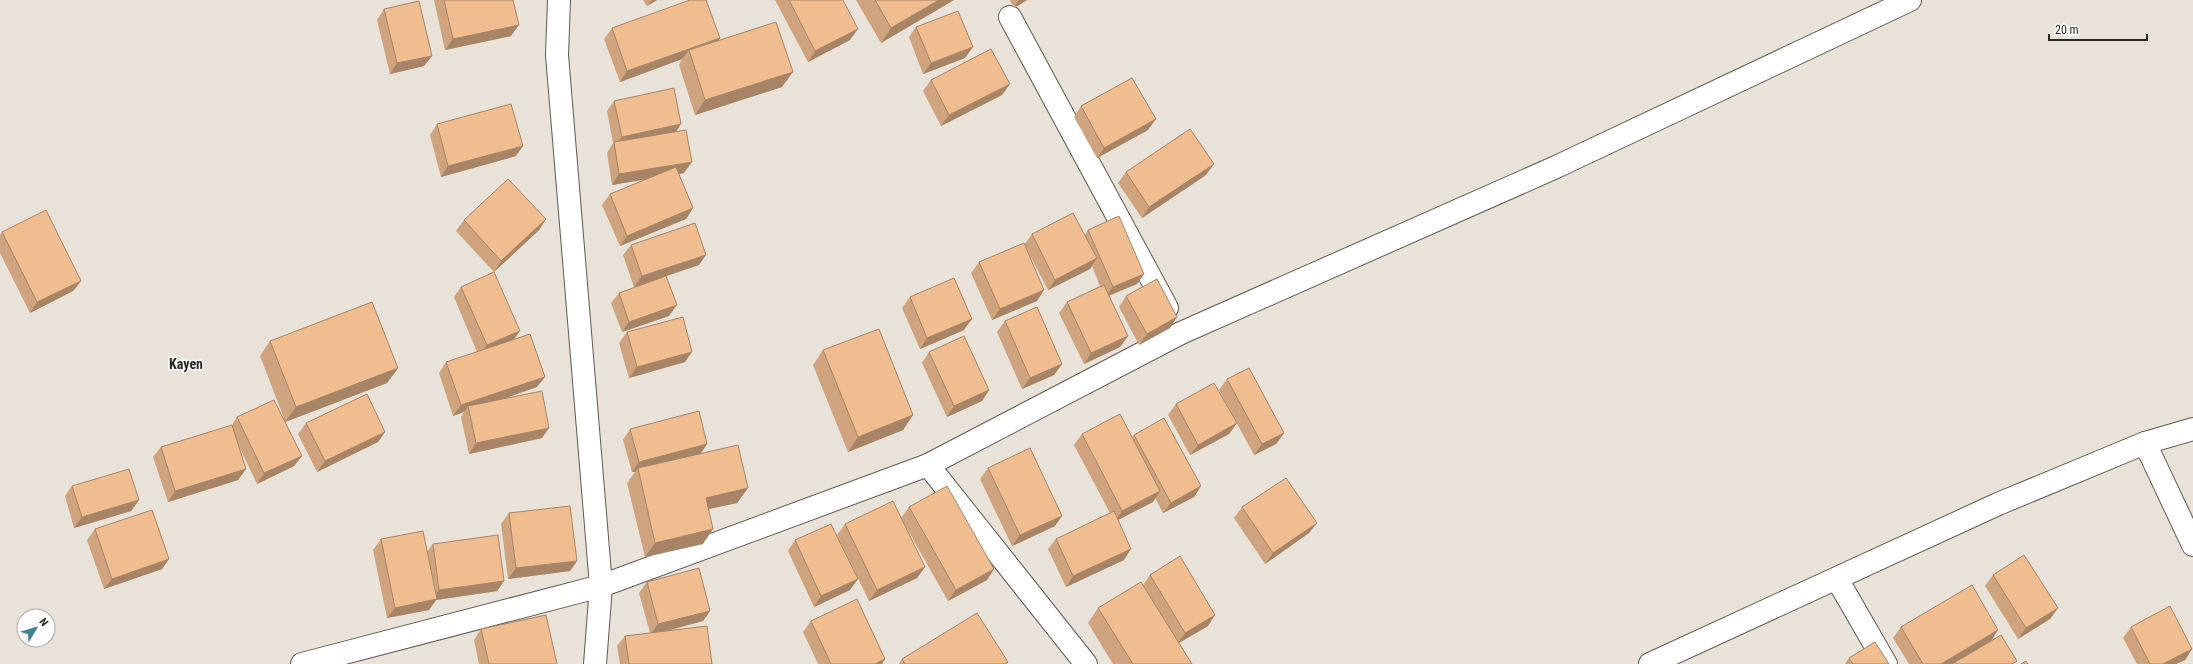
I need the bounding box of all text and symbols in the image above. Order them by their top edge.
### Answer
scale bar [2049,16,2147,42]
text: 20 m [2055,23,2079,37]
district label: Kayen [169,356,203,372]
north arrow [16,608,56,648]
text: N [36,615,51,629]

